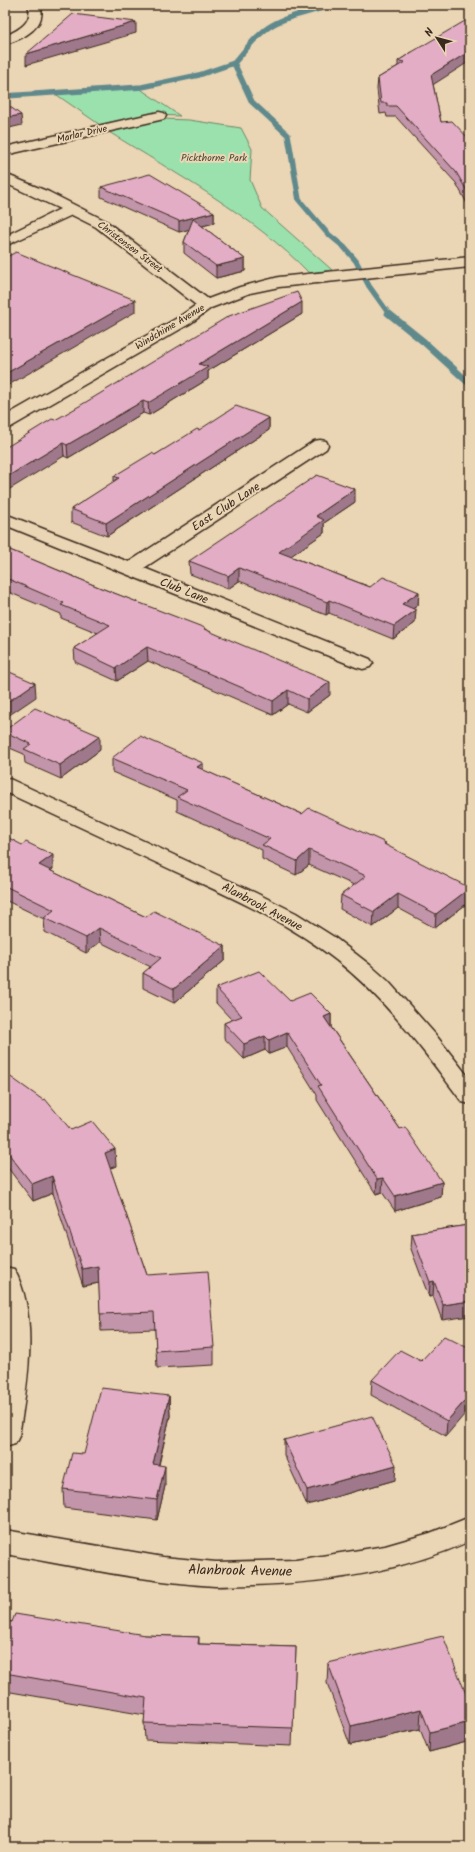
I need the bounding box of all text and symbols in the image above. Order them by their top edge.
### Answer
north arrow [417,18,457,58]
text: N [420,25,439,41]
street label: Marlar Drive [55,120,109,148]
park label: Pickthorne Park [181,150,247,166]
street label: Christensen Street [94,217,166,277]
street label: Windchime Avenue [132,300,208,354]
street label: East Club Lane [188,477,264,536]
street label: Club Lane [157,573,212,610]
street label: Alanbrook Avenue [218,878,306,937]
street label: Alanbrook Avenue [188,1559,293,1583]

